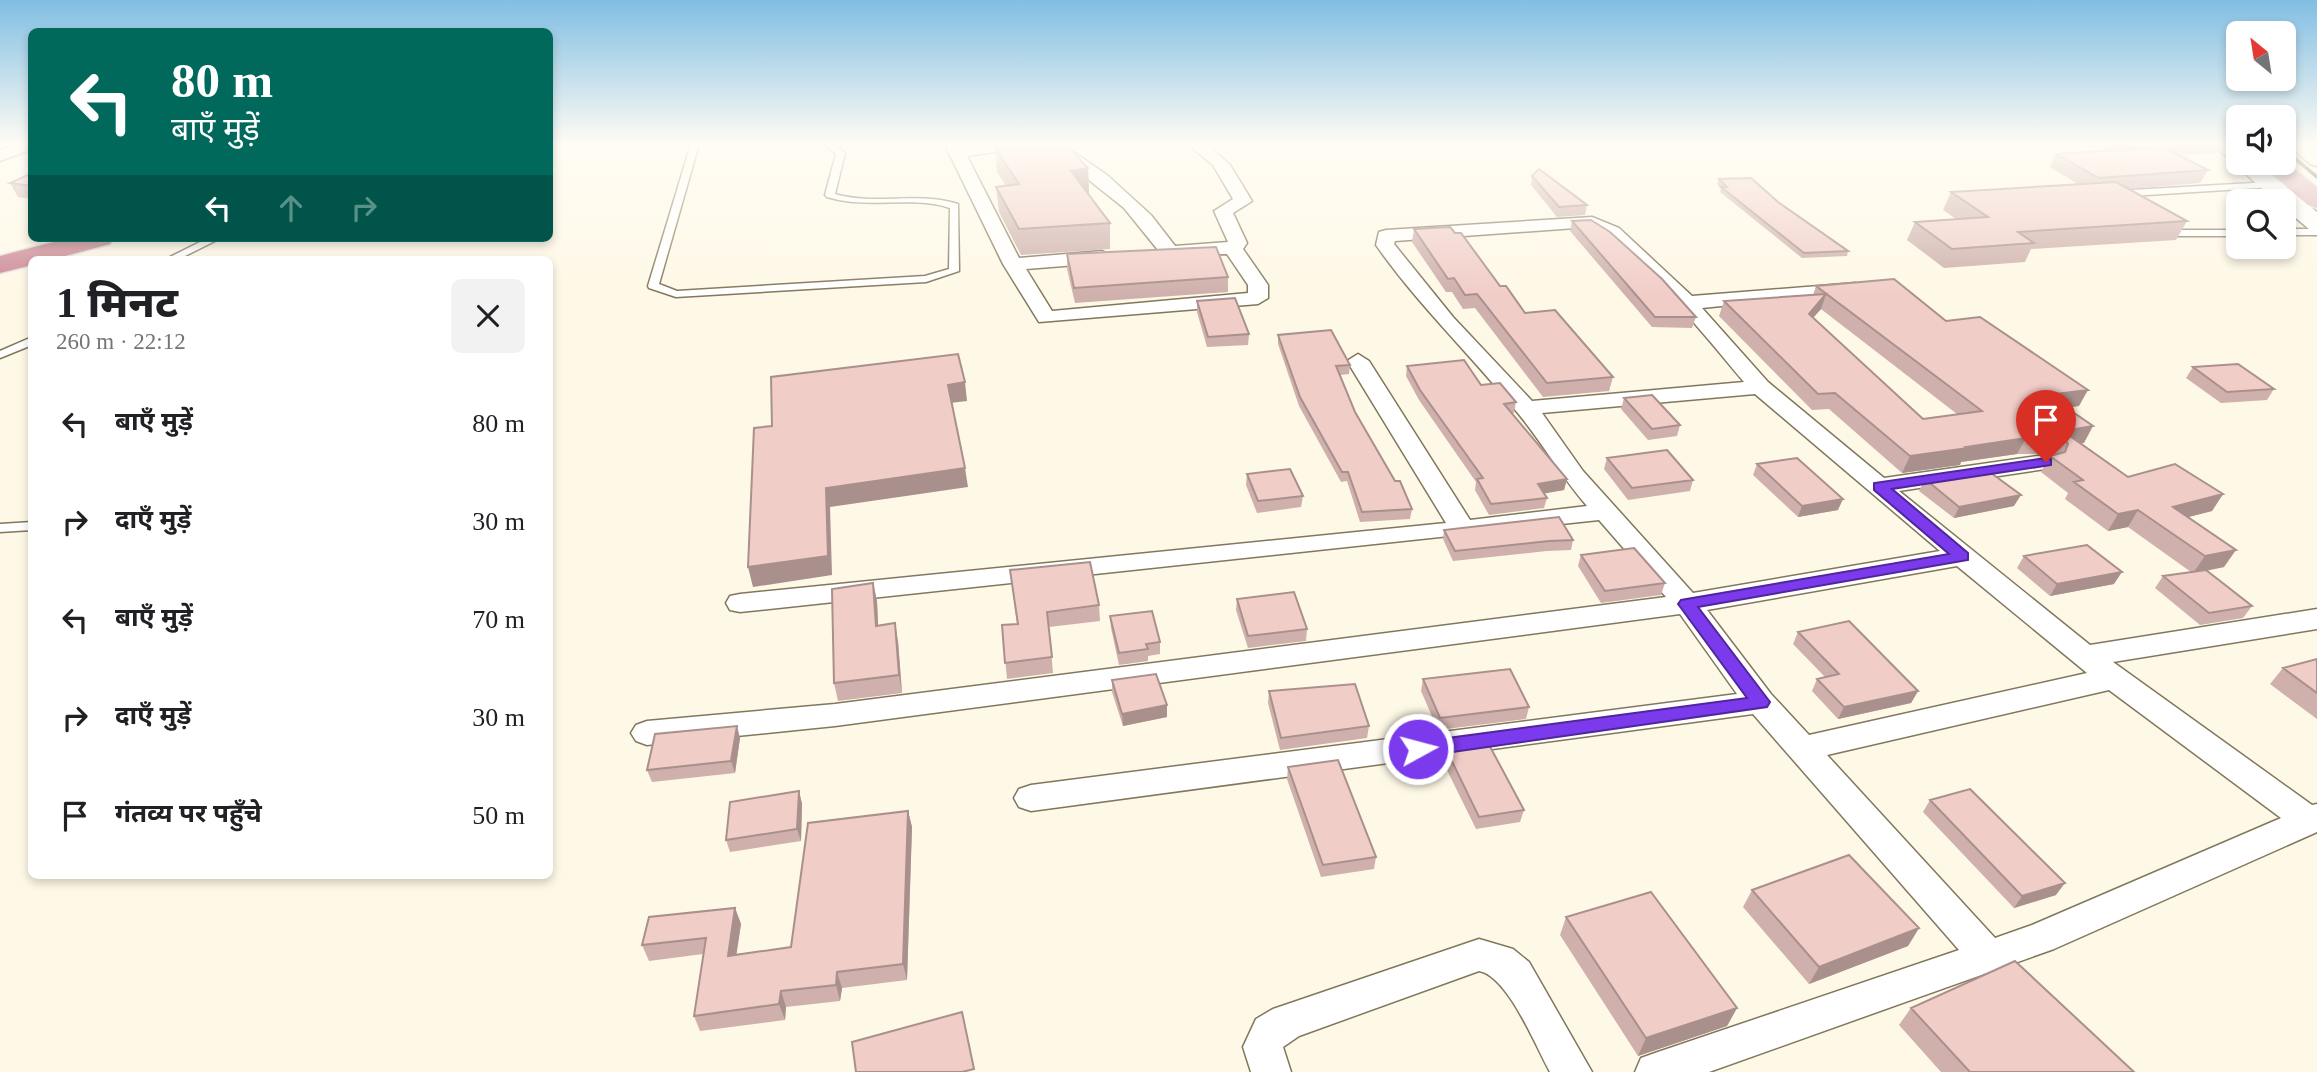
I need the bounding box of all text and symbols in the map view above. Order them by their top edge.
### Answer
north arrow [2226,21,2296,91]
map controls [2226,21,2296,259]
text: 80 m [171,53,273,108]
icon: left [56,56,147,147]
button: sound [2226,105,2296,175]
text: बाएँ मुड़ें [171,111,260,147]
icon: left [199,189,237,227]
icon: ahead [272,189,310,227]
icon: right [345,189,383,227]
button: search [2226,189,2296,259]
button: close [451,279,525,353]
text: 1 मिनट [56,280,178,326]
text: 260 m · 22:12 [56,329,186,354]
pin [2016,390,2076,462]
icon: arrive [2027,401,2065,439]
icon: left [56,405,94,443]
text: बाएँ मुड़ें [115,407,193,436]
text: 80 m [472,409,525,438]
icon: right [56,503,94,541]
text: दाएँ मुड़ें [115,505,191,534]
text: 30 m [472,507,525,536]
icon: left [56,601,94,639]
text: बाएँ मुड़ें [115,603,193,632]
text: 70 m [472,605,525,634]
icon: right [56,699,94,737]
text: दाएँ मुड़ें [115,701,191,730]
text: 30 m [472,703,525,732]
position arrow [1381,712,1455,786]
icon: arrive [56,797,94,835]
text: गंतव्य पर पहुँचे [115,799,262,828]
text: 50 m [472,801,525,830]

